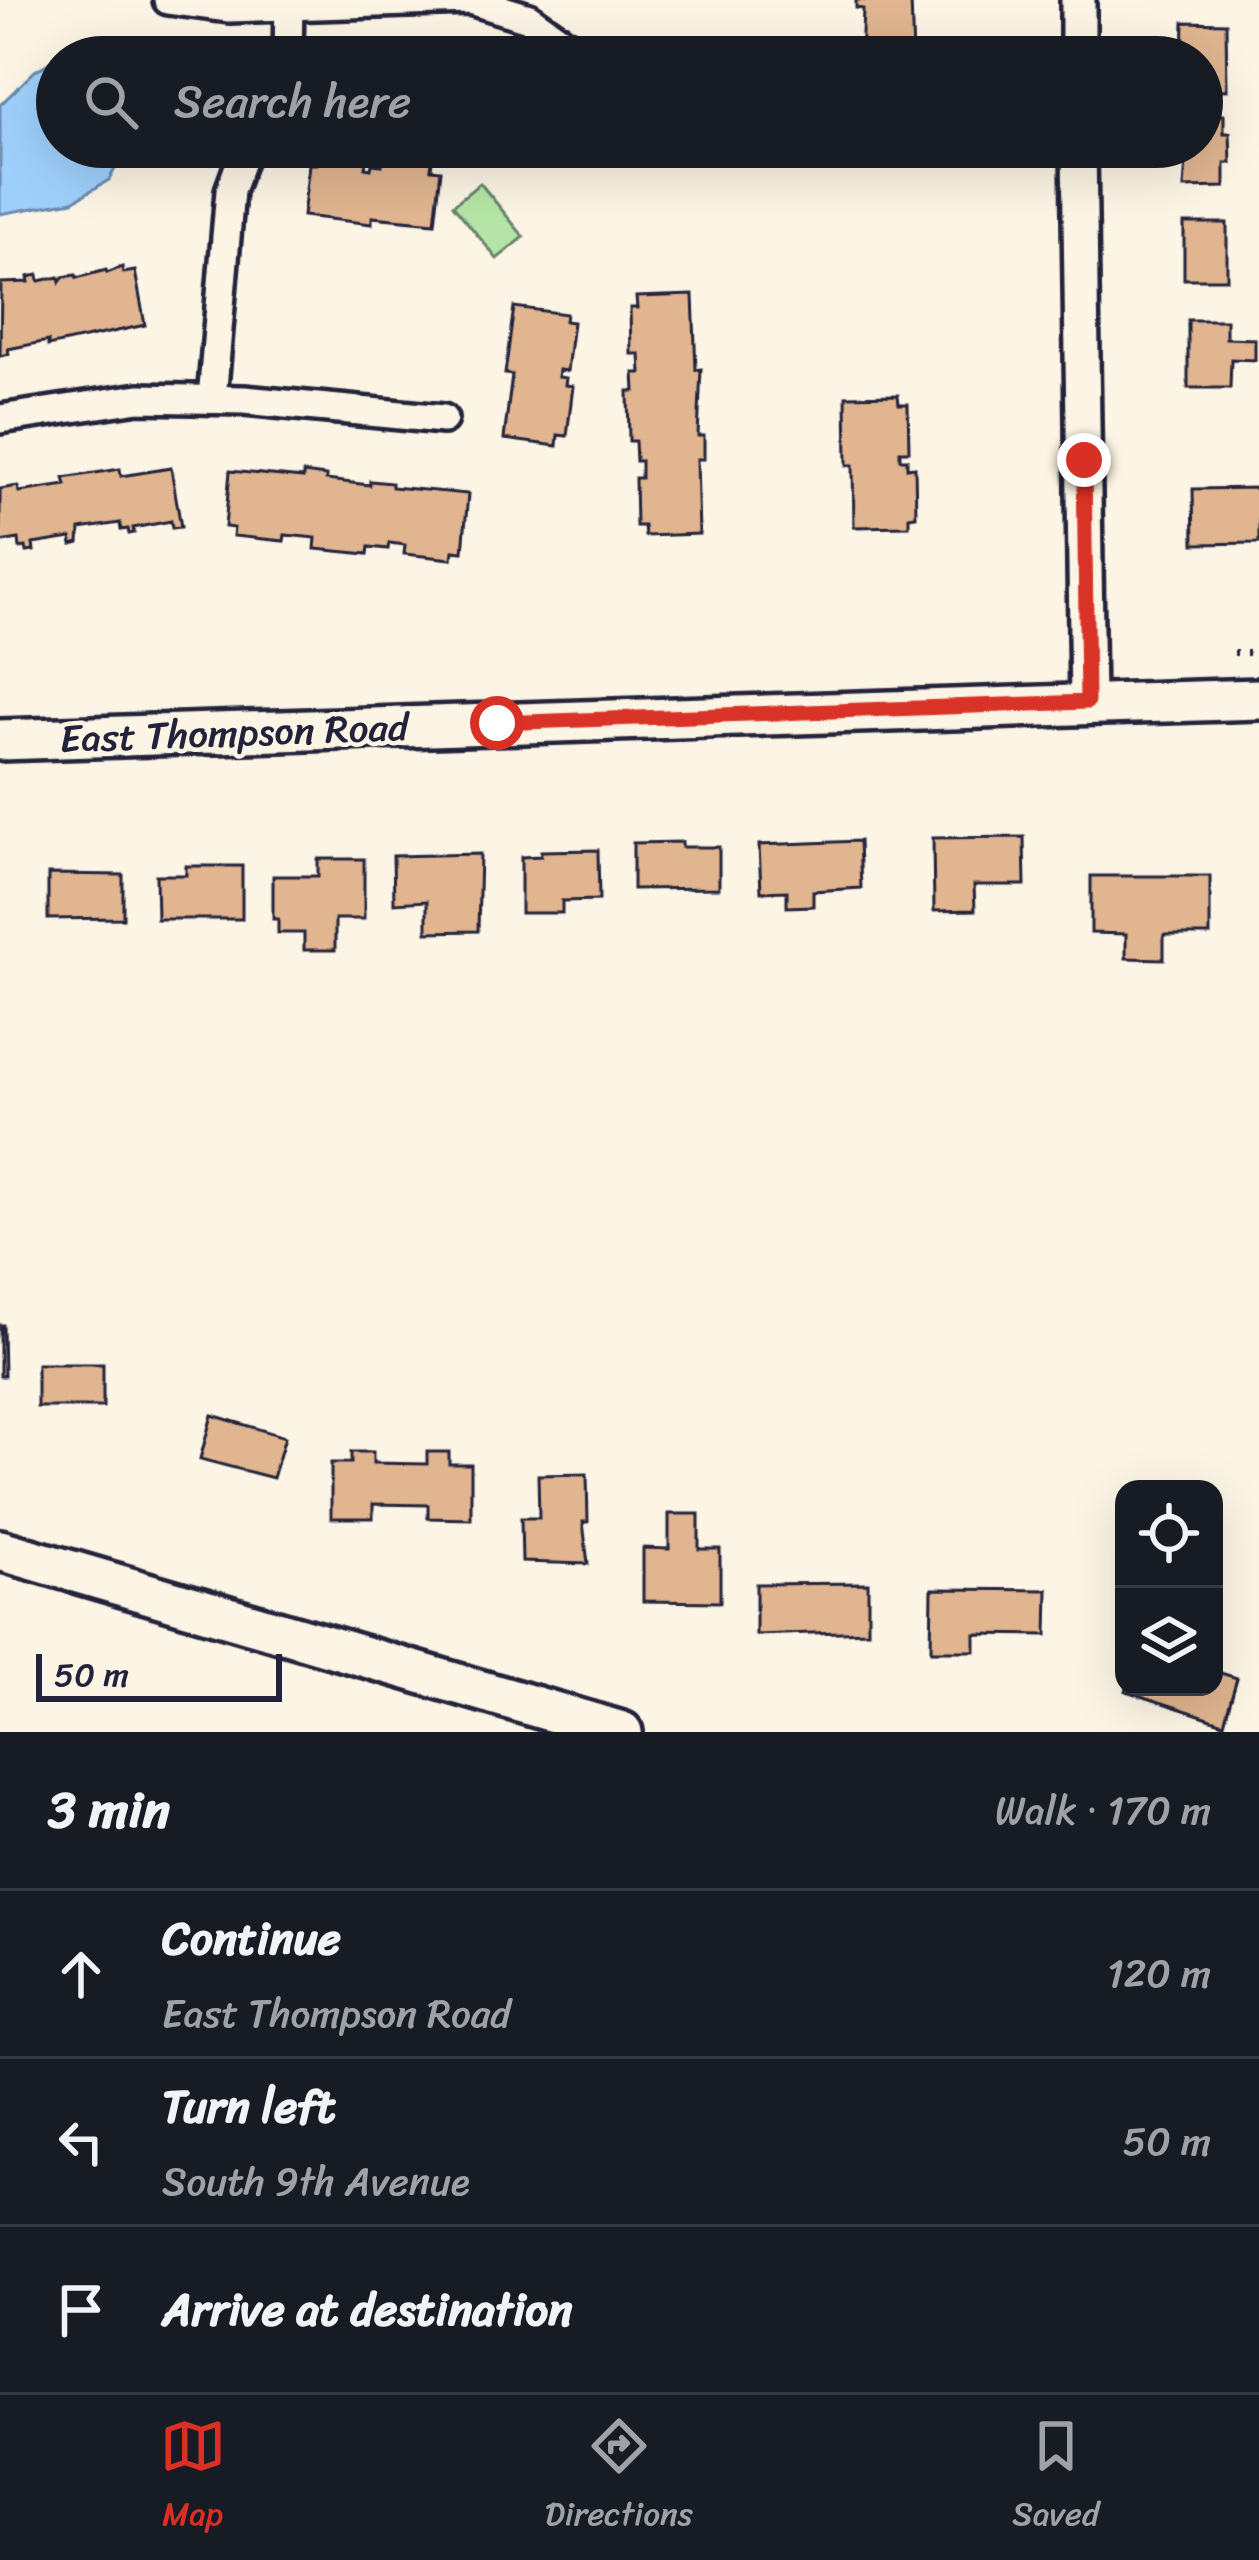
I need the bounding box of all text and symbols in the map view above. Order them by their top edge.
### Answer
search box [36,36,1223,168]
text: Search here [174,62,411,142]
icon: search [78,69,144,135]
route end [1057,433,1111,487]
street label: East Thompson Road [58,692,412,773]
route start [470,696,524,750]
map controls [1115,1480,1223,1696]
button: locate [1115,1480,1223,1588]
button: layers [1115,1588,1223,1696]
text: 50 m [54,1646,129,1704]
scale bar [36,1648,282,1701]
text: 3 min [48,1765,170,1855]
text: Walk · 170 m [995,1776,1211,1845]
text: Continue [162,1899,341,1979]
text: 120 m [1107,1939,1211,2008]
icon: ahead [48,1941,114,2007]
text: East Thompson Road [162,1979,511,2048]
text: Turn left [162,2067,335,2147]
text: 50 m [1122,2107,1211,2176]
icon: left [48,2109,114,2175]
text: South 9th Avenue [162,2147,470,2216]
text: Arrive at destination [162,2270,572,2350]
icon: arrive [48,2277,114,2343]
tab: Map [160,2413,226,2543]
tab: Directions [545,2413,693,2543]
tab: Saved [1012,2413,1099,2543]

